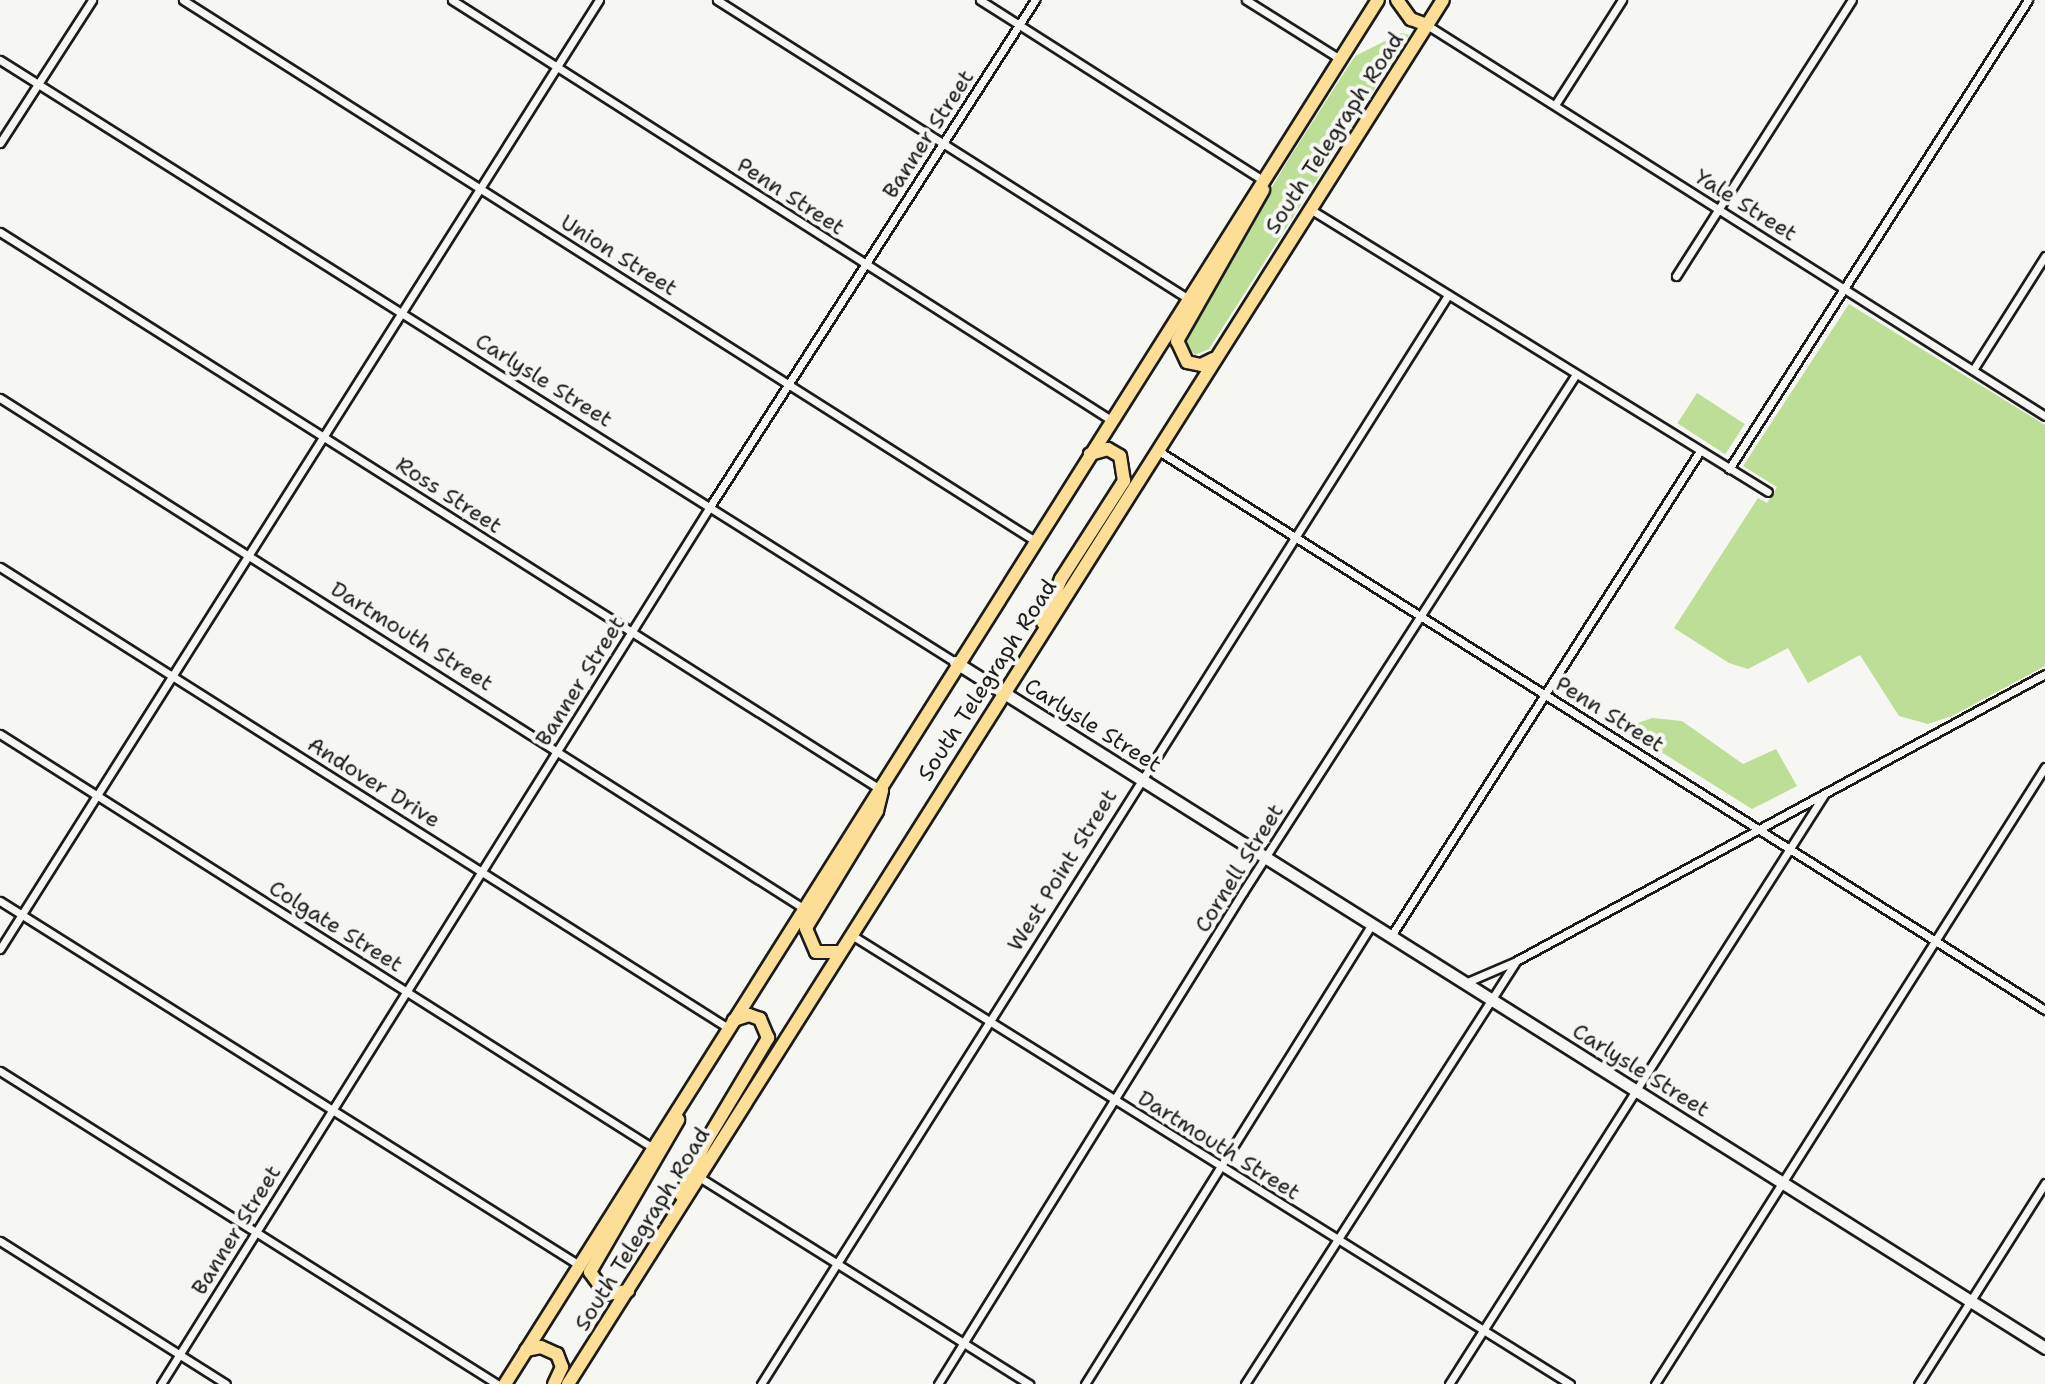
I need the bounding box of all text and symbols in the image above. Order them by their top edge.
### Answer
street label: South Telegraph Road [1259,27,1409,239]
street label: Banner Street [877,65,979,203]
street label: Penn Street [732,151,850,241]
street label: Yale Street [1690,163,1802,247]
street label: Union Street [556,209,682,301]
street label: Carlysle Street [471,327,617,433]
street label: Ross Street [391,451,507,539]
street label: South Telegraph Road [912,574,1062,786]
street label: Dartmouth Street [326,575,498,697]
street label: Banner Street [530,611,630,751]
street label: Penn Street [1551,670,1669,758]
street label: Carlysle Street [1020,672,1166,778]
street label: Andover Drive [303,731,445,833]
street label: West Point Street [1001,784,1123,956]
street label: Cornell Street [1189,799,1289,937]
street label: Colgate Street [264,874,408,978]
street label: Carlysle Street [1568,1017,1714,1123]
street label: Dartmouth Street [1133,1084,1305,1206]
street label: South Telegraph Road [569,1122,715,1336]
street label: Banner Street [186,1160,286,1300]

